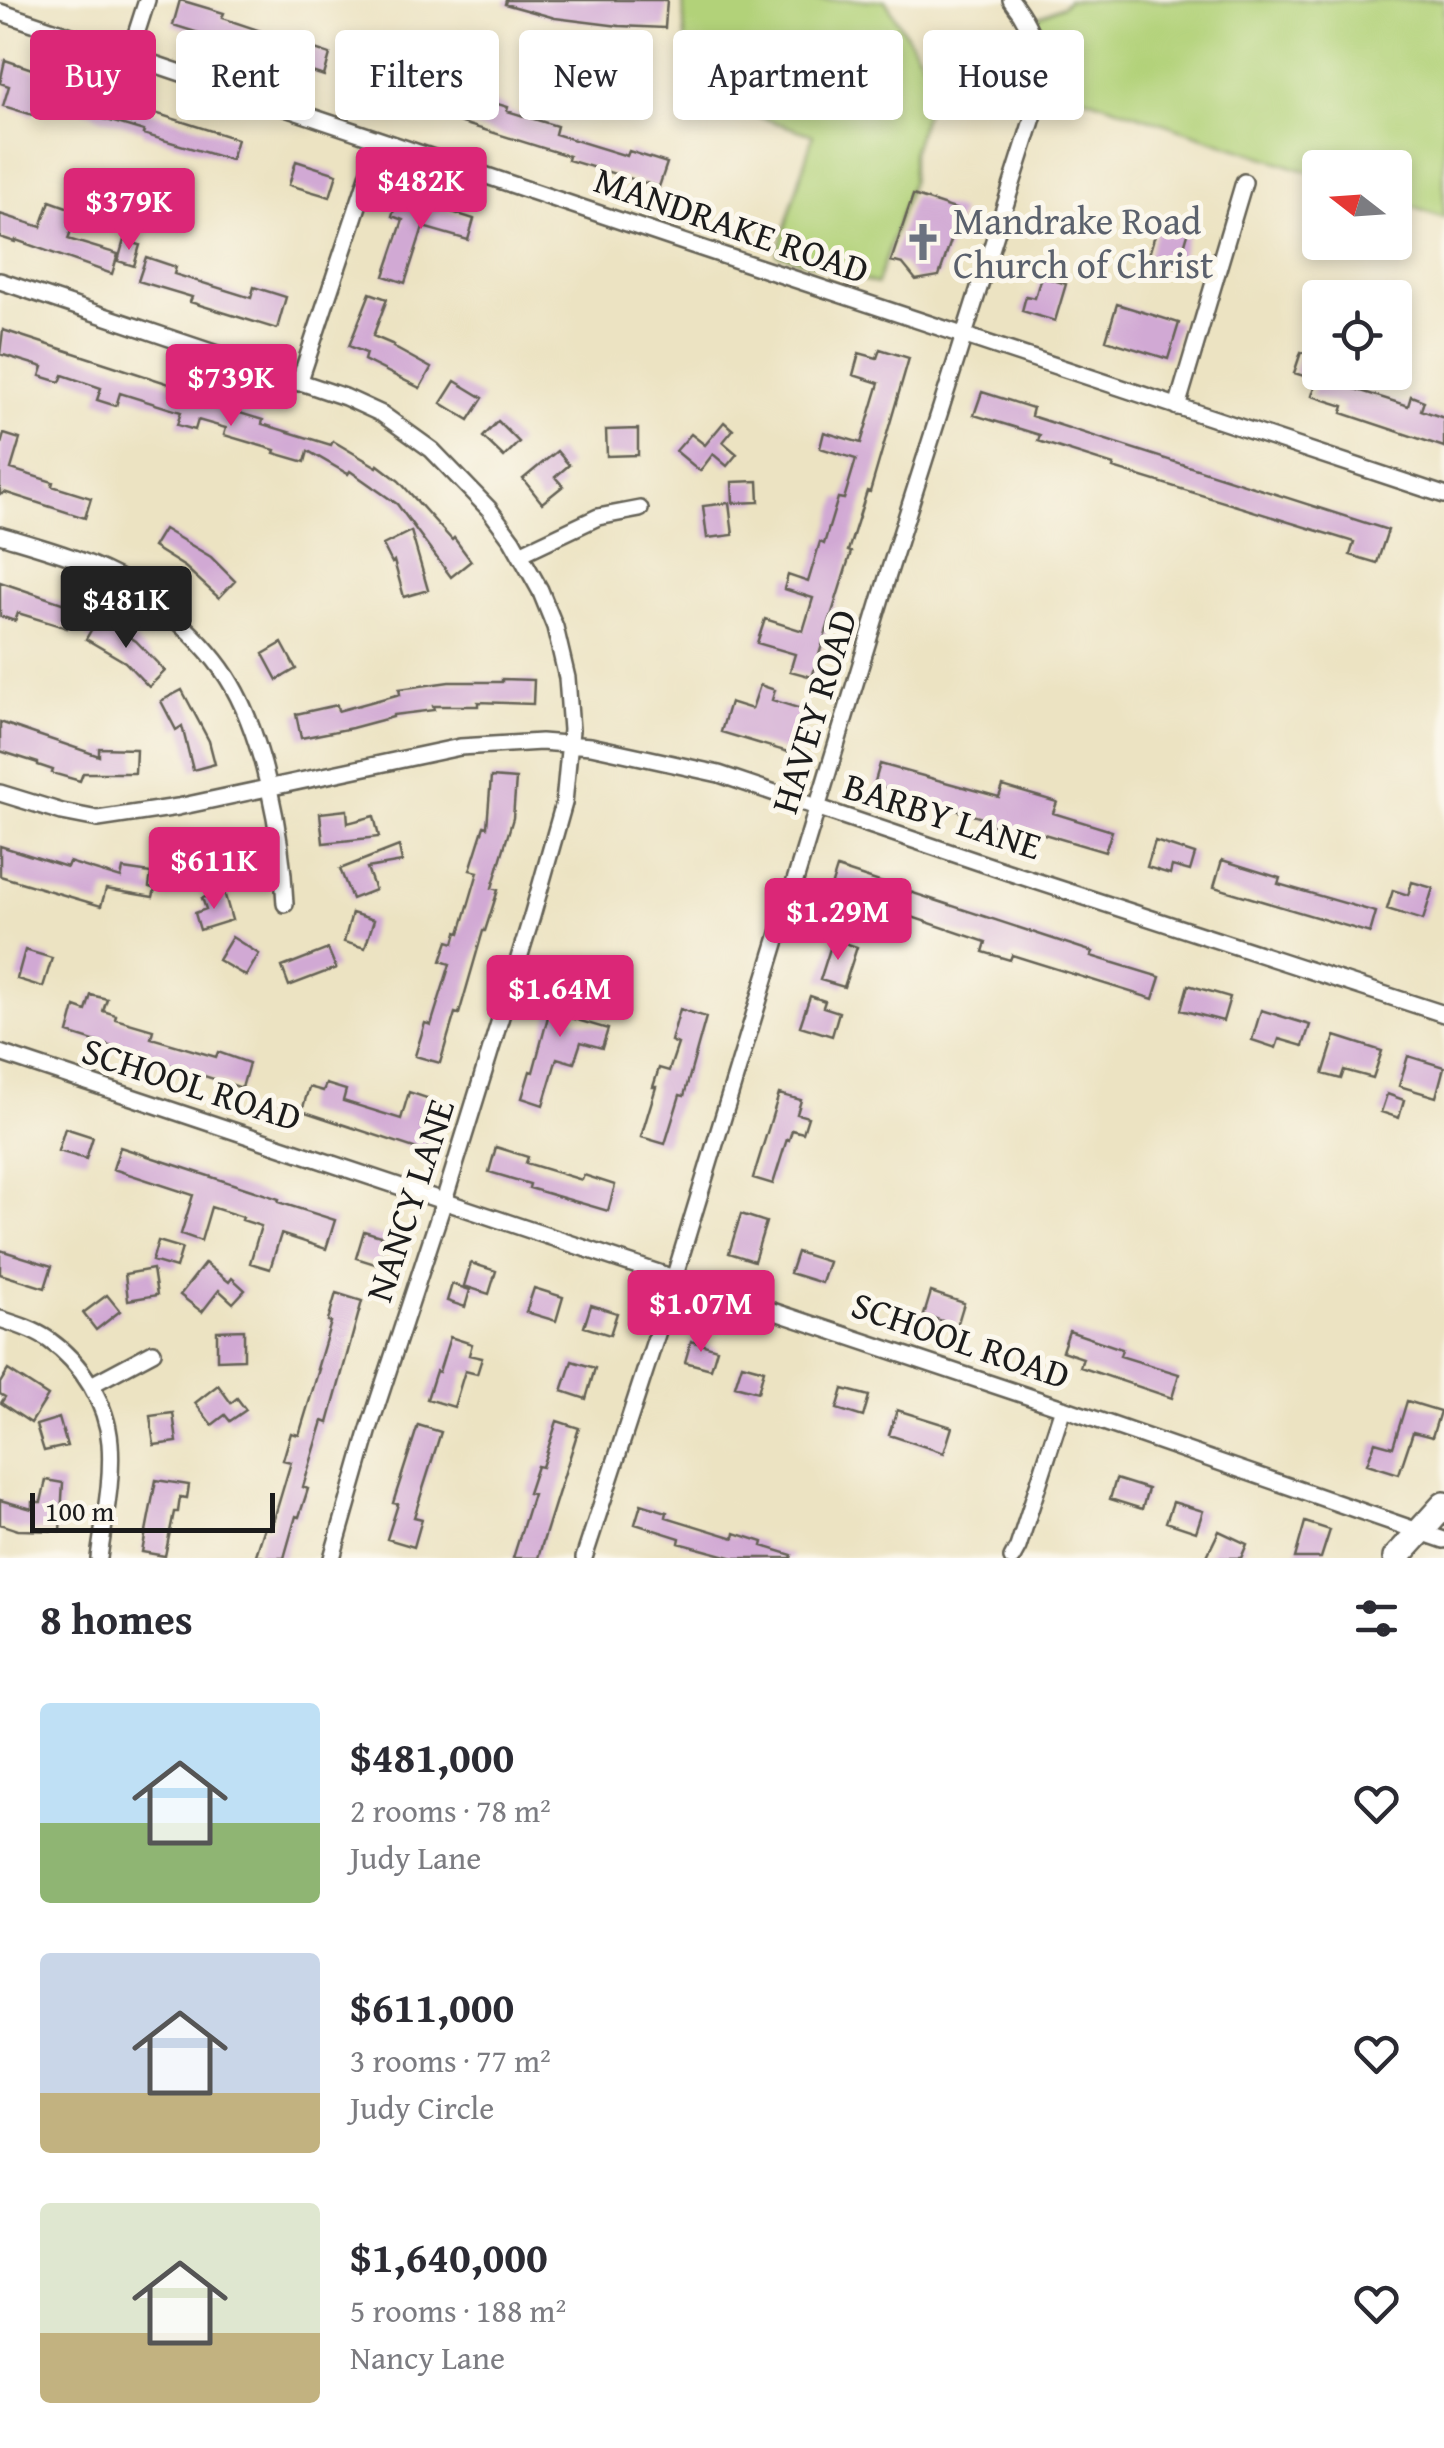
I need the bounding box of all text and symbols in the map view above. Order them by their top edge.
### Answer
chip: Buy [30,30,156,120]
chip: Rent [176,30,315,120]
chip: Filters [335,30,499,120]
chip: New [519,30,653,120]
chip: Apartment [673,30,903,120]
chip: House [923,30,1084,120]
pin: $482K [351,147,491,232]
north arrow [1302,150,1412,260]
map controls [1302,150,1412,390]
street label: MANDRAKE ROAD [587,151,877,297]
text: $482K [378,156,464,203]
pin: $379K [59,168,199,253]
text: $379K [86,177,172,224]
place label: Mandrake Road Church of Christ [953,192,1213,292]
church icon: Mandrake Road Church of Christ [902,221,944,263]
button: locate [1302,280,1412,390]
pin: $739K [161,344,301,429]
text: $739K [188,353,274,400]
pin: $481K [56,566,196,651]
text: $481K [83,575,169,622]
street label: HAVEY ROAD [755,602,871,820]
street label: BARBY LANE [837,757,1049,873]
pin: $611K [144,827,284,912]
text: $611K [171,836,257,883]
pin: $1.29M [757,878,919,963]
text: $1.29M [787,887,889,934]
pin: $1.64M [479,955,641,1040]
text: $1.64M [509,964,611,1011]
street label: SCHOOL ROAD [75,1021,309,1145]
street label: NANCY LANE [350,1091,468,1309]
pin: $1.07M [620,1270,782,1355]
street label: SCHOOL ROAD [844,1275,1078,1403]
text: $1.07M [650,1279,752,1326]
scale bar [30,1488,275,1532]
text: 100 m [45,1490,114,1531]
text: 8 homes [40,1588,193,1649]
icon: filters [1349,1591,1404,1646]
text: $481,000 [350,1726,514,1787]
icon: home [120,1743,240,1863]
icon: heart [1349,1776,1404,1831]
text: 2 rooms · 78 m² [350,1787,551,1834]
text: Judy Lane [350,1834,481,1881]
text: $611,000 [350,1976,514,2037]
icon: home [120,1993,240,2113]
icon: heart [1349,2026,1404,2081]
text: 3 rooms · 77 m² [350,2037,551,2084]
text: Judy Circle [350,2084,494,2131]
text: $1,640,000 [350,2226,548,2287]
icon: home [120,2243,240,2363]
icon: heart [1349,2276,1404,2331]
text: 5 rooms · 188 m² [350,2287,566,2334]
text: Nancy Lane [350,2334,505,2381]

